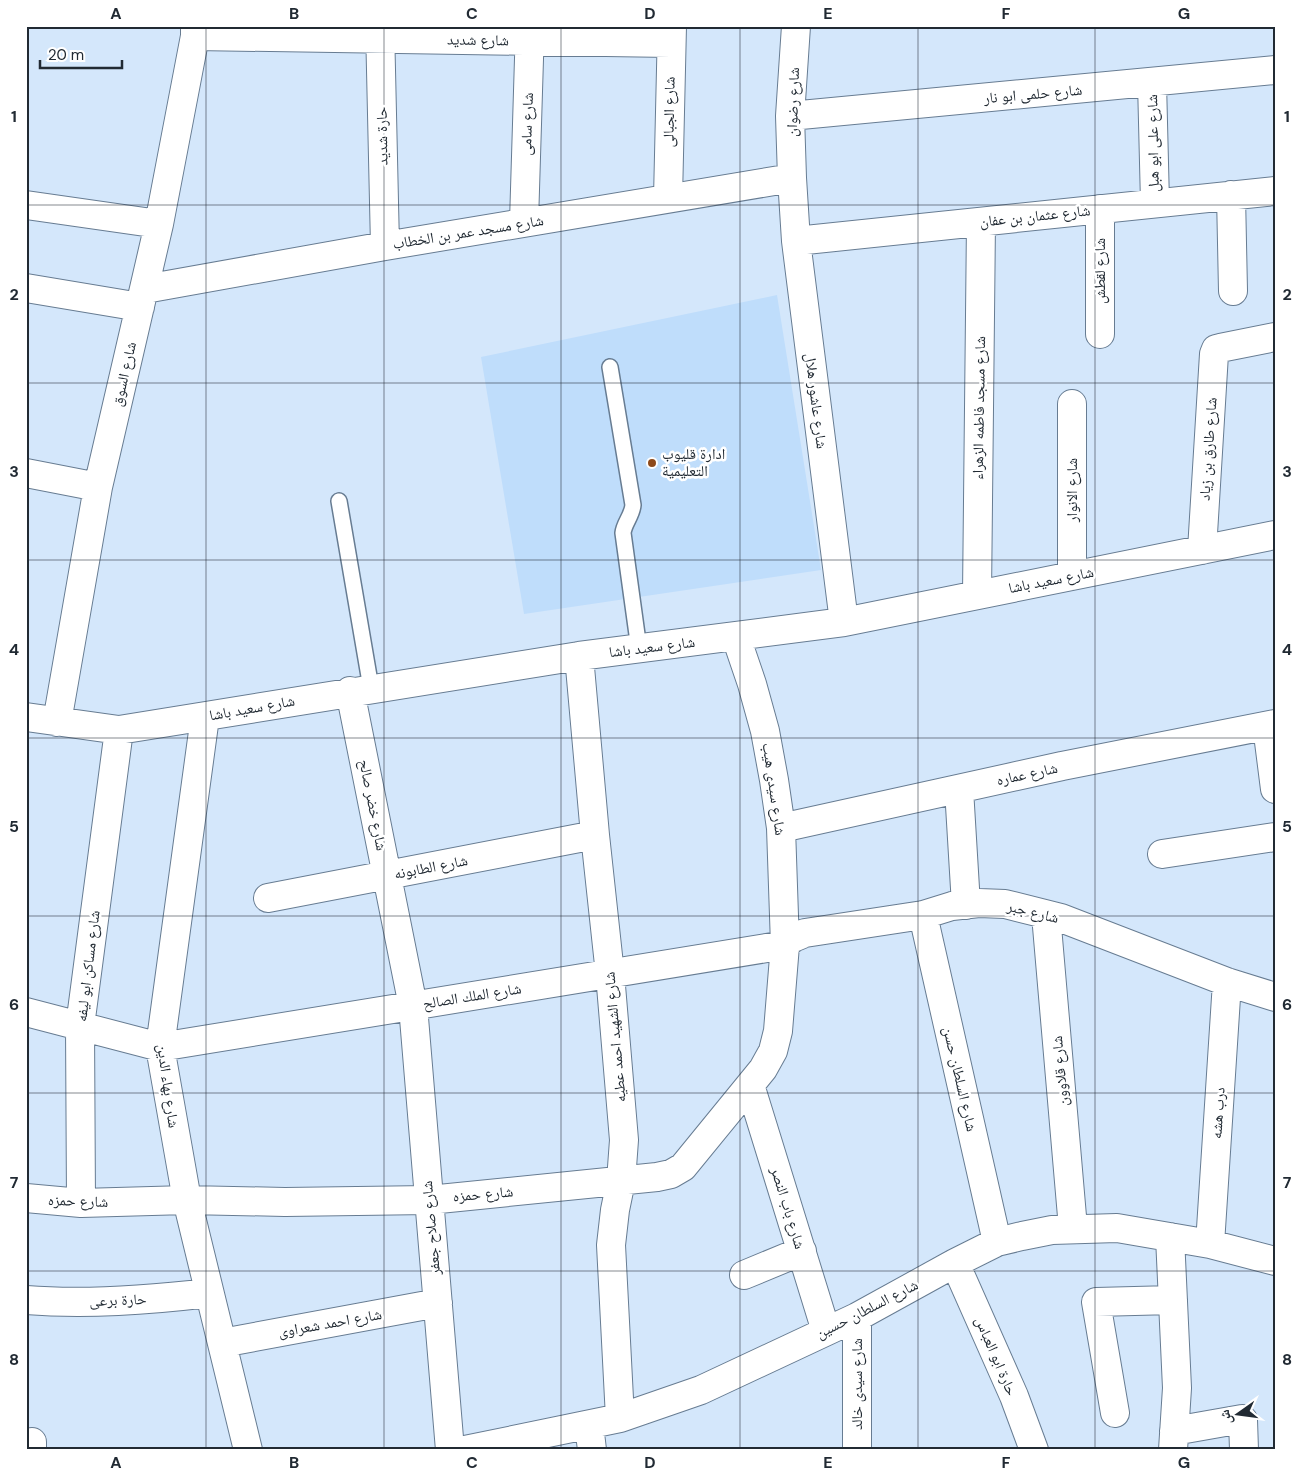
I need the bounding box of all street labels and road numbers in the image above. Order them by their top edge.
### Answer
street label: شارع شديد [447,29,509,51]
street label: شارع رضوان [782,67,804,137]
street label: شارع الجبالى [658,76,680,148]
street label: شارع حلمى ابو نار [982,80,1083,108]
street label: شارع سامى [516,92,538,156]
street label: شارع على ابو هبل [1142,94,1164,192]
street label: حارة شديد [371,106,393,165]
street label: شارع عثمان بن عفان [979,200,1091,232]
street label: شارع مسجد عمر بن الخطاب [391,210,545,254]
street label: شارع لقطش [1090,238,1110,304]
street label: شارع مسجد فاطمه الزهراء [968,336,990,480]
street label: شارع السوق [107,340,141,408]
street label: شارع عاشور هلال [800,352,832,450]
street label: شارع طارق بن زياد [1194,397,1222,501]
street label: شارع الانوار [1062,458,1082,523]
street label: شارع سعيد باشا [1007,562,1096,598]
street label: شارع سعيد باشا [608,632,696,662]
street label: شارع سعيد باشا [208,691,297,725]
street label: شارع سيدى هيب [758,741,790,837]
street label: شارع خضر صالح [354,758,392,852]
street label: شارع عماره [995,758,1060,790]
street label: شارع الطابونه [393,850,470,884]
street label: شارع جبر [1004,896,1061,928]
street label: شارع مساكن ابو ليفه [71,909,105,1023]
street label: شارع الشهيد احمد عطيه [599,971,631,1103]
street label: شارع الملك الصالح [421,978,523,1014]
street label: شارع السلطان حسن [938,1025,982,1134]
street label: شارع قلاوون [1047,1035,1073,1107]
street label: شارع بهاء الدين [152,1043,184,1129]
street label: درب هشه [1206,1086,1230,1140]
street label: شارع باب النصر [766,1164,810,1252]
street label: شارع صلاح جعفر [417,1180,445,1277]
street label: شارع حمزه [452,1181,514,1207]
street label: شارع حمزه [47,1190,109,1212]
street label: شارع السلطان حسين [812,1274,922,1343]
street label: حارة برعى [89,1289,147,1311]
street label: شارع احمد شعراوى [277,1304,384,1342]
street label: حارة ابو العباس [970,1313,1022,1399]
street label: شارع سيدى خالد [847,1338,867,1430]

